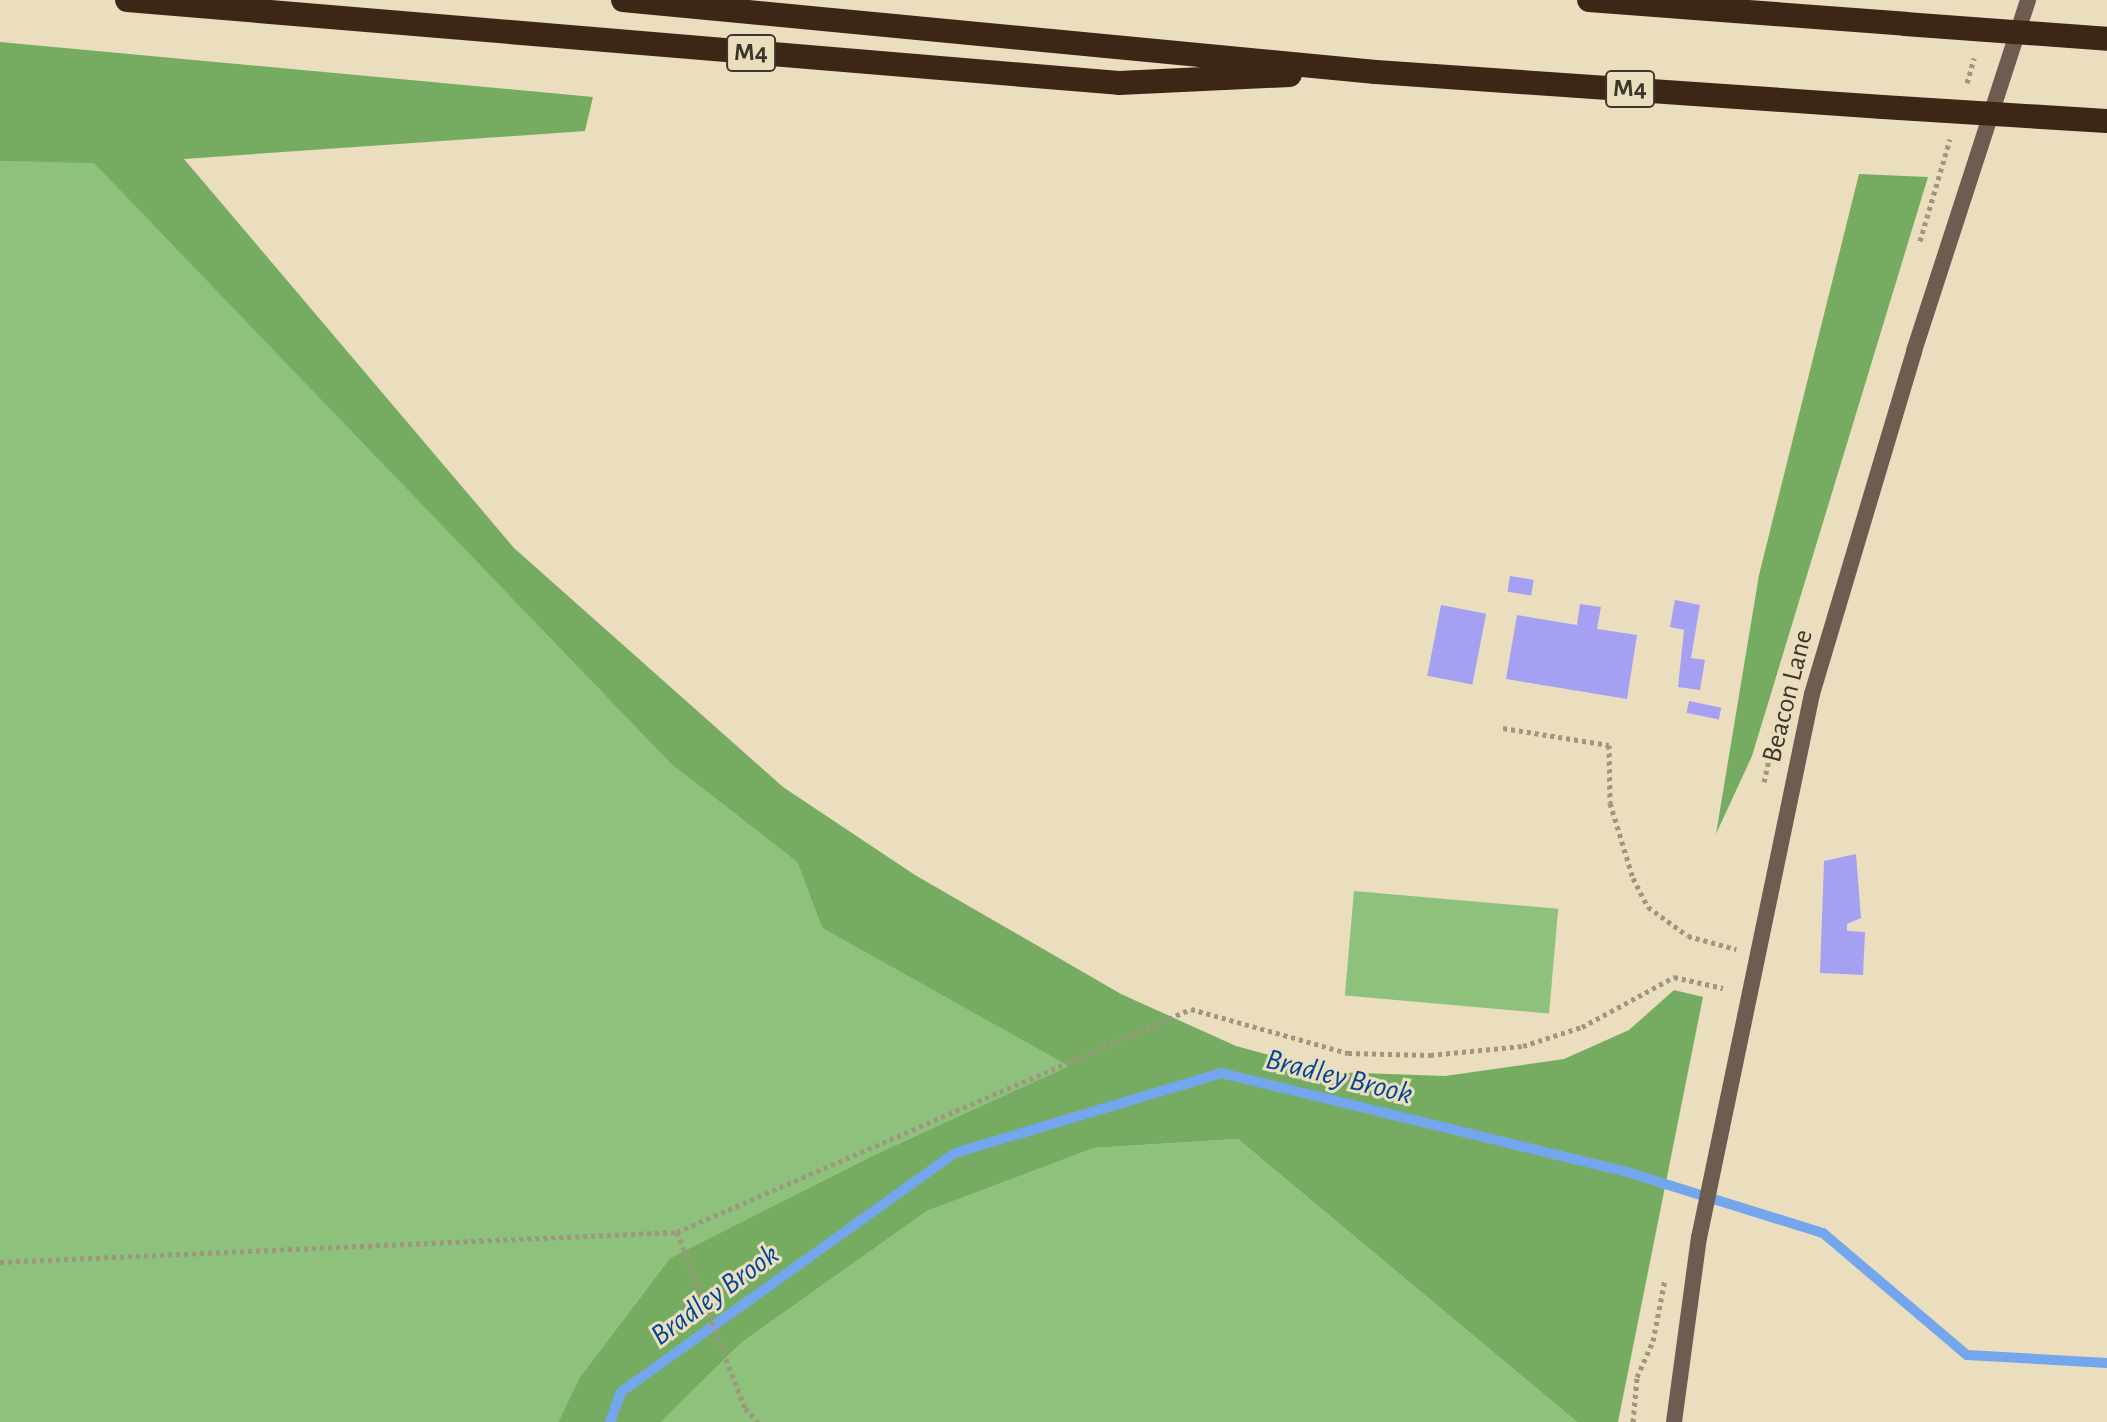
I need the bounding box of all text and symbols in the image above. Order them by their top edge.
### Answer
road number: M4 [725,31,777,75]
road number: M4 [1604,67,1656,111]
street label: Beacon Lane [1755,626,1821,766]
water label: Bradley Brook [1262,1041,1416,1113]
water label: Bradley Brook [644,1236,786,1354]

